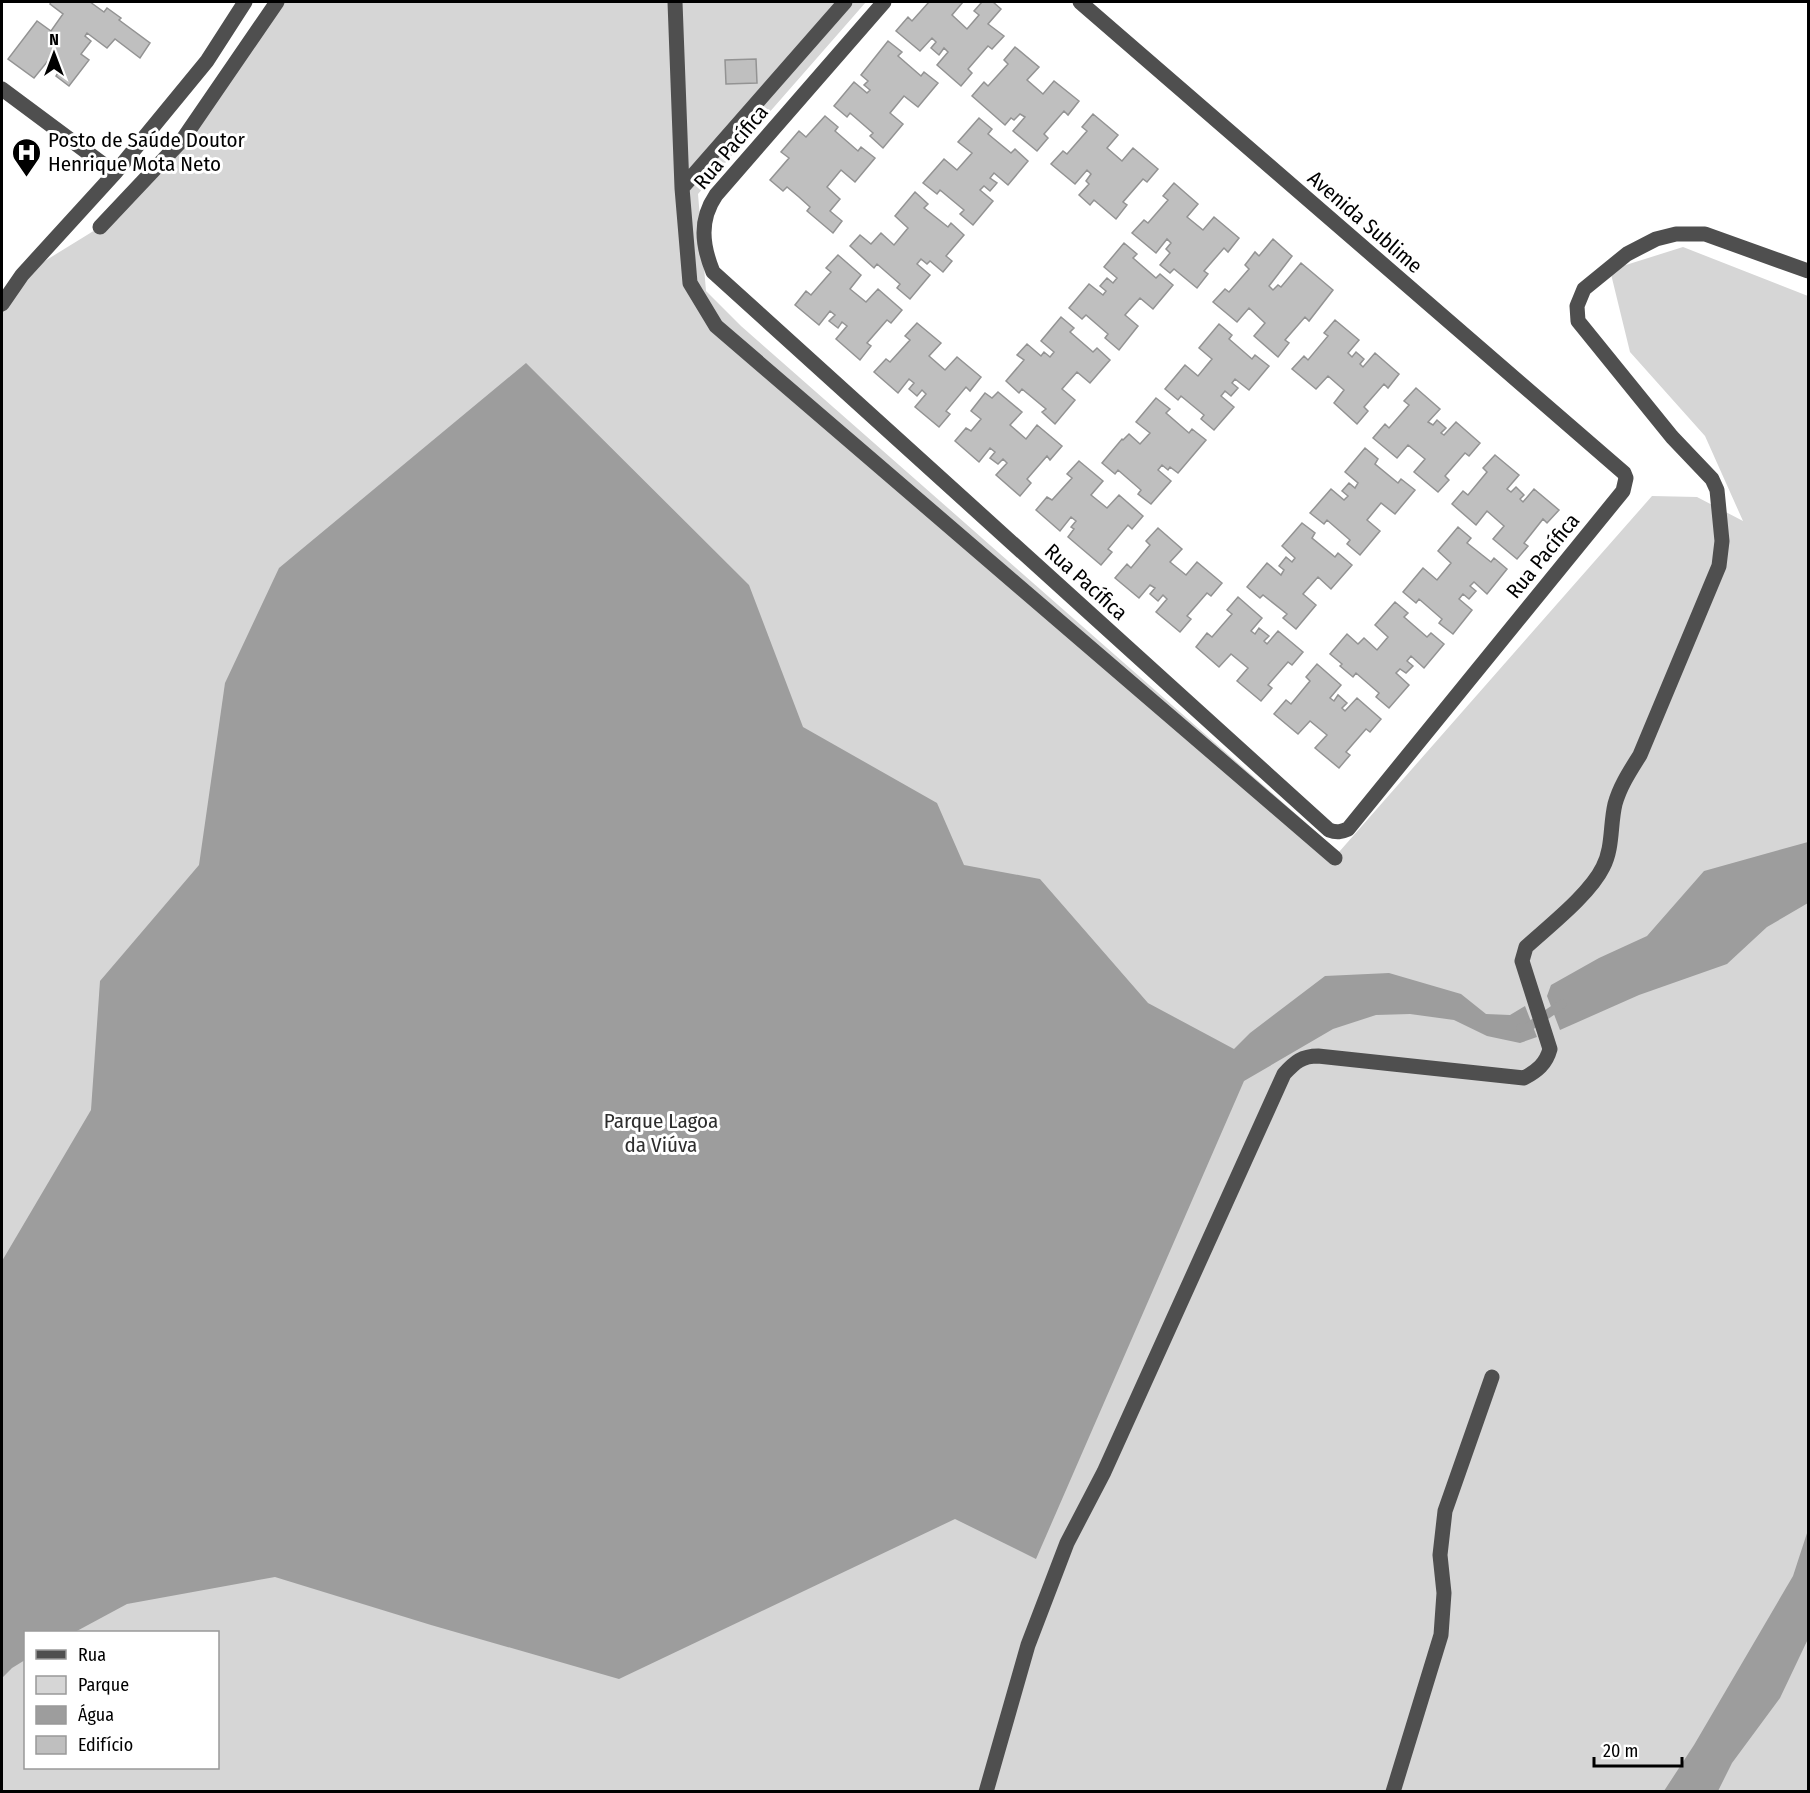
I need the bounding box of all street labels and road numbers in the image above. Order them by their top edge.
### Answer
street label: Rua Pacífica [688,100,774,194]
street label: Avenida Sublime [1302,165,1428,279]
street label: Rua Pacífica [1501,508,1585,604]
street label: Rua Pacífica [1039,538,1133,626]

